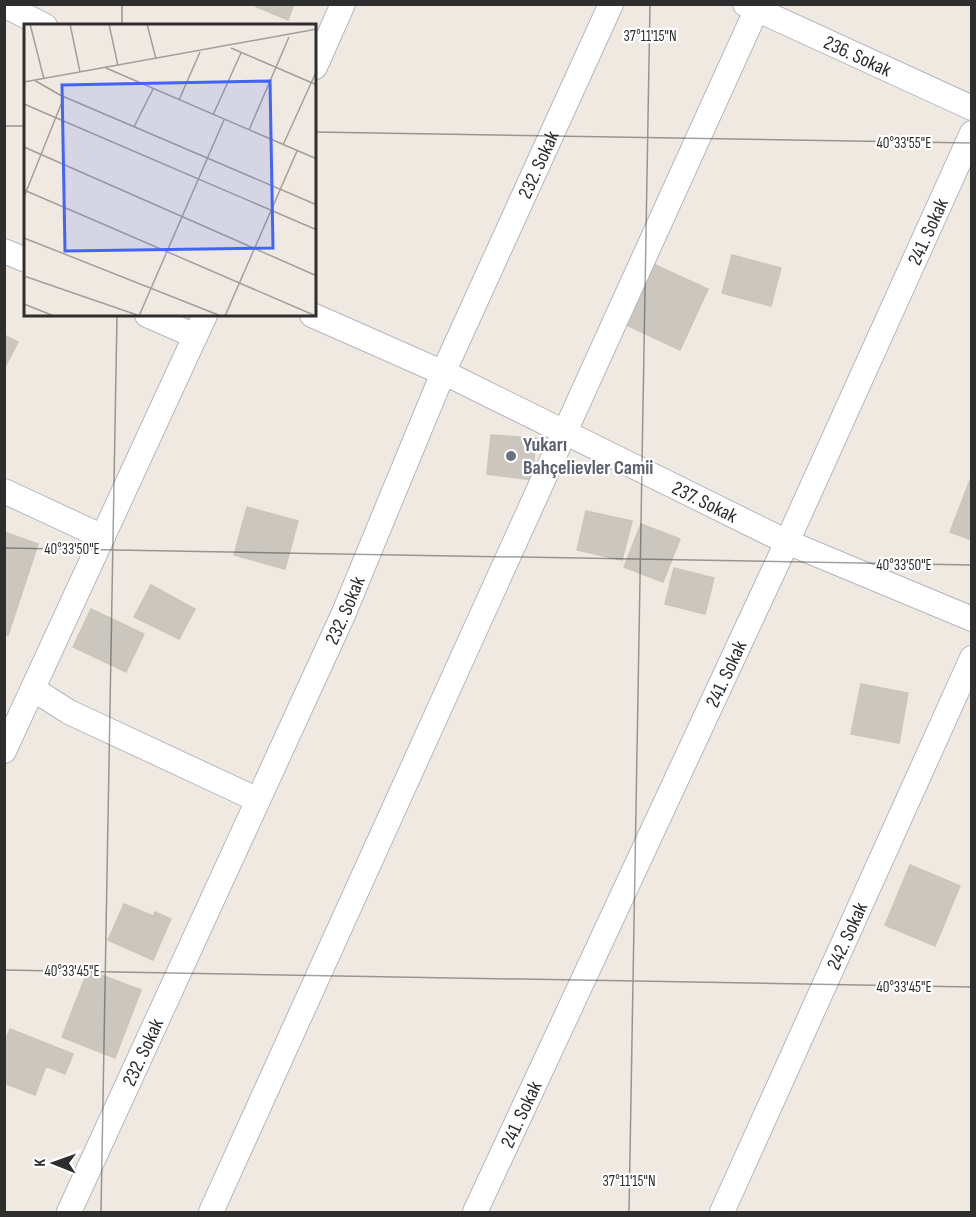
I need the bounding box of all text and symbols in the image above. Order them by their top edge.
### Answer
inset map [24,24,316,316]
text: 37°11'15"N [623,27,677,46]
street label: 236. Sokak [820,31,895,83]
street label: 232. Sokak [513,127,565,202]
text: 40°33'55"E [877,134,931,153]
street label: 241. Sokak [903,194,954,269]
place label: Yukarı Bahçelievler Camii [523,433,653,480]
marker: Yukarı Bahçelievler Camii [504,449,518,463]
street label: 237. Sokak [668,476,741,529]
text: 40°33'50"E [44,540,100,559]
text: 40°33'50"E [876,556,932,575]
street label: 232. Sokak [320,573,371,648]
street label: 241. Sokak [701,636,753,711]
street label: 242. Sokak [822,898,873,974]
text: 40°33'45"E [44,962,100,981]
text: 40°33'45"E [876,978,932,997]
street label: 232. Sokak [117,1015,169,1090]
street label: 241. Sokak [496,1077,548,1152]
north arrow [24,1133,84,1193]
text: K [31,1159,50,1167]
text: 37°11'15"N [602,1172,656,1191]

